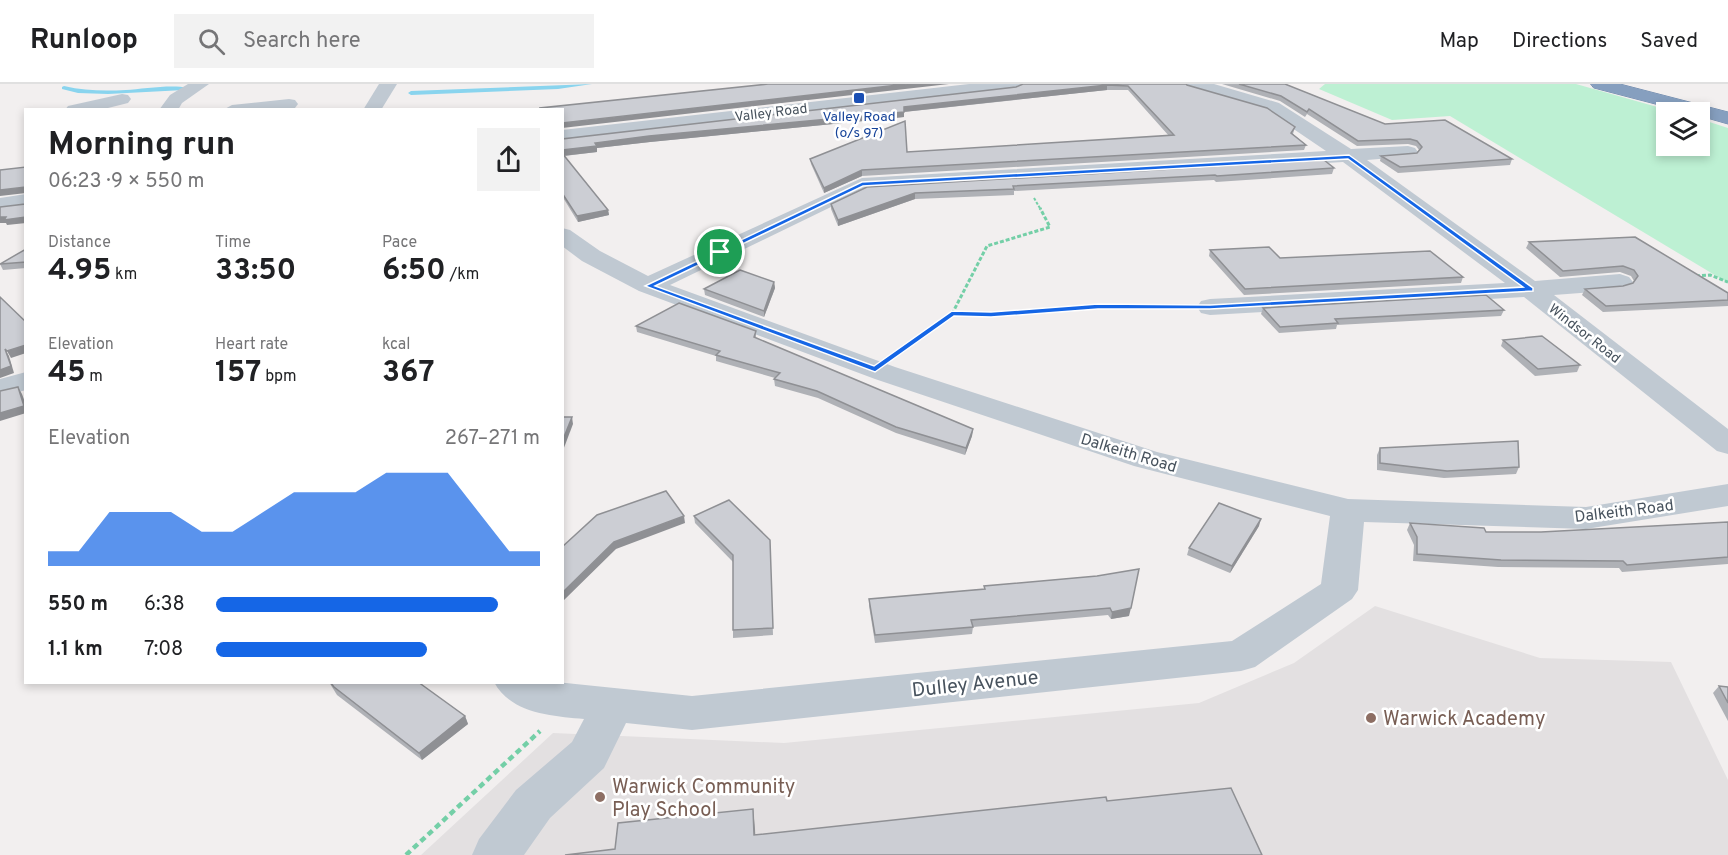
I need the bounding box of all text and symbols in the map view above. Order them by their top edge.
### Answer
search box [174,14,594,68]
text: Runloop [30,23,138,59]
icon: search [195,25,228,58]
text: Search here [243,28,361,55]
text: Map [1439,28,1479,55]
text: Directions [1512,28,1607,55]
text: Saved [1640,28,1698,55]
marker: Valley Road (o/s 97) [852,91,866,105]
street label: Valley Road [734,101,809,126]
map controls [1656,102,1710,156]
button: layers [1656,102,1710,156]
place label: Valley Road (o/s 97) [822,109,896,142]
text: Morning run [48,125,235,167]
button: share [477,128,540,191]
text: 06:23 · 9 × 550 m [48,169,204,195]
pin [694,226,745,277]
text: Distance [48,233,111,253]
text: Time [215,233,251,253]
text: Pace [382,233,417,253]
icon: arrive [703,235,736,268]
text: 4.95 [48,253,111,290]
text: 33:50 [215,253,296,290]
text: 6:50 [382,253,446,290]
text: km [111,265,137,285]
text: /km [446,265,479,285]
street label: Windsor Road [1545,301,1623,368]
text: Elevation [48,335,114,355]
text: Heart rate [215,335,288,355]
text: kcal [382,335,410,355]
text: 45 [48,355,86,392]
text: 157 [215,355,261,392]
text: 367 [382,355,435,392]
text: m [86,367,103,387]
text: bpm [261,367,297,387]
text: Elevation [48,426,130,452]
text: 267–271 m [445,426,540,452]
street label: Dalkeith Road [1078,430,1179,478]
street label: Dalkeith Road [1574,496,1675,528]
text: 550 m [48,592,108,618]
text: 6:38 [144,592,185,618]
text: 1.1 km [48,637,103,663]
text: 7:08 [144,637,183,663]
street label: Dulley Avenue [911,665,1040,705]
place label: Warwick Academy [1383,707,1545,733]
marker: Warwick Academy [1364,711,1378,725]
place label: Warwick Community Play School [612,775,795,824]
marker: Warwick Community Play School [593,790,607,804]

